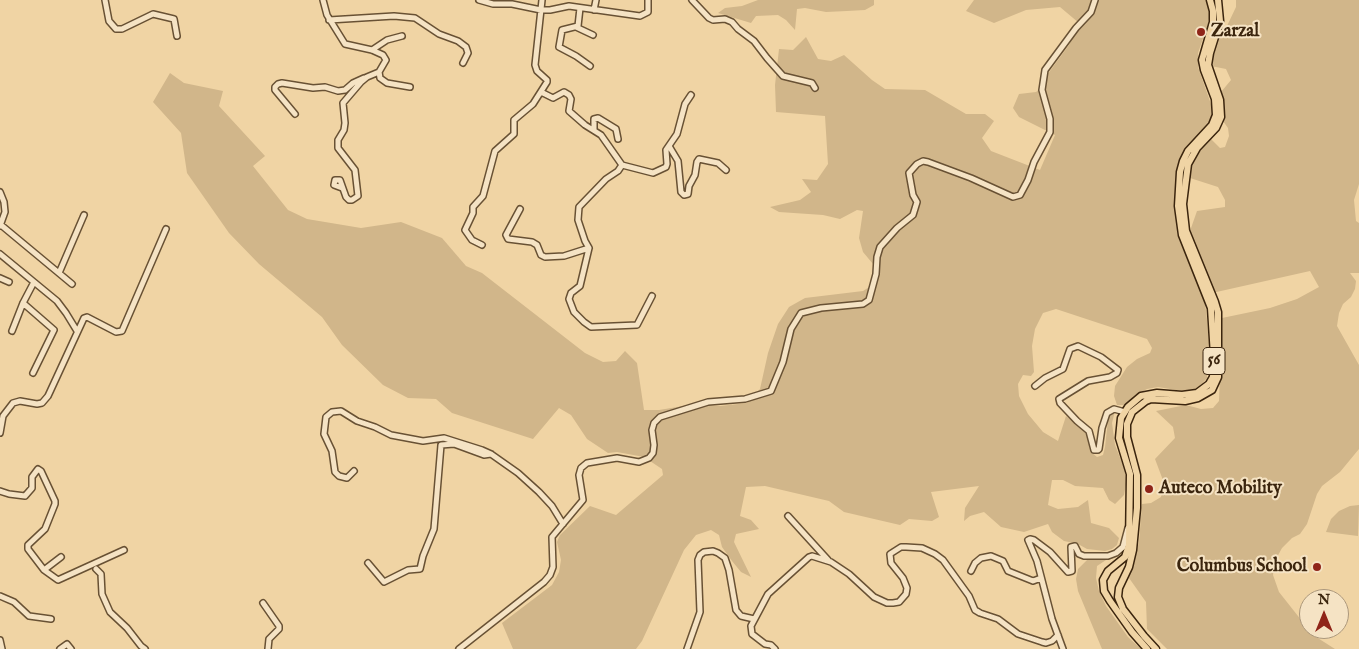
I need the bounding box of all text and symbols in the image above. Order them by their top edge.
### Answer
place label: Zarzal [1211,21,1259,43]
marker: Zarzal [1195,26,1207,38]
road number: 56 [1203,348,1225,374]
place label: Auteco Mobility [1159,478,1282,500]
marker: Auteco Mobility [1143,483,1155,495]
place label: Columbus School [1177,556,1307,578]
marker: Columbus School [1311,561,1323,573]
north arrow [1299,589,1349,639]
text: N [1318,591,1330,609]

